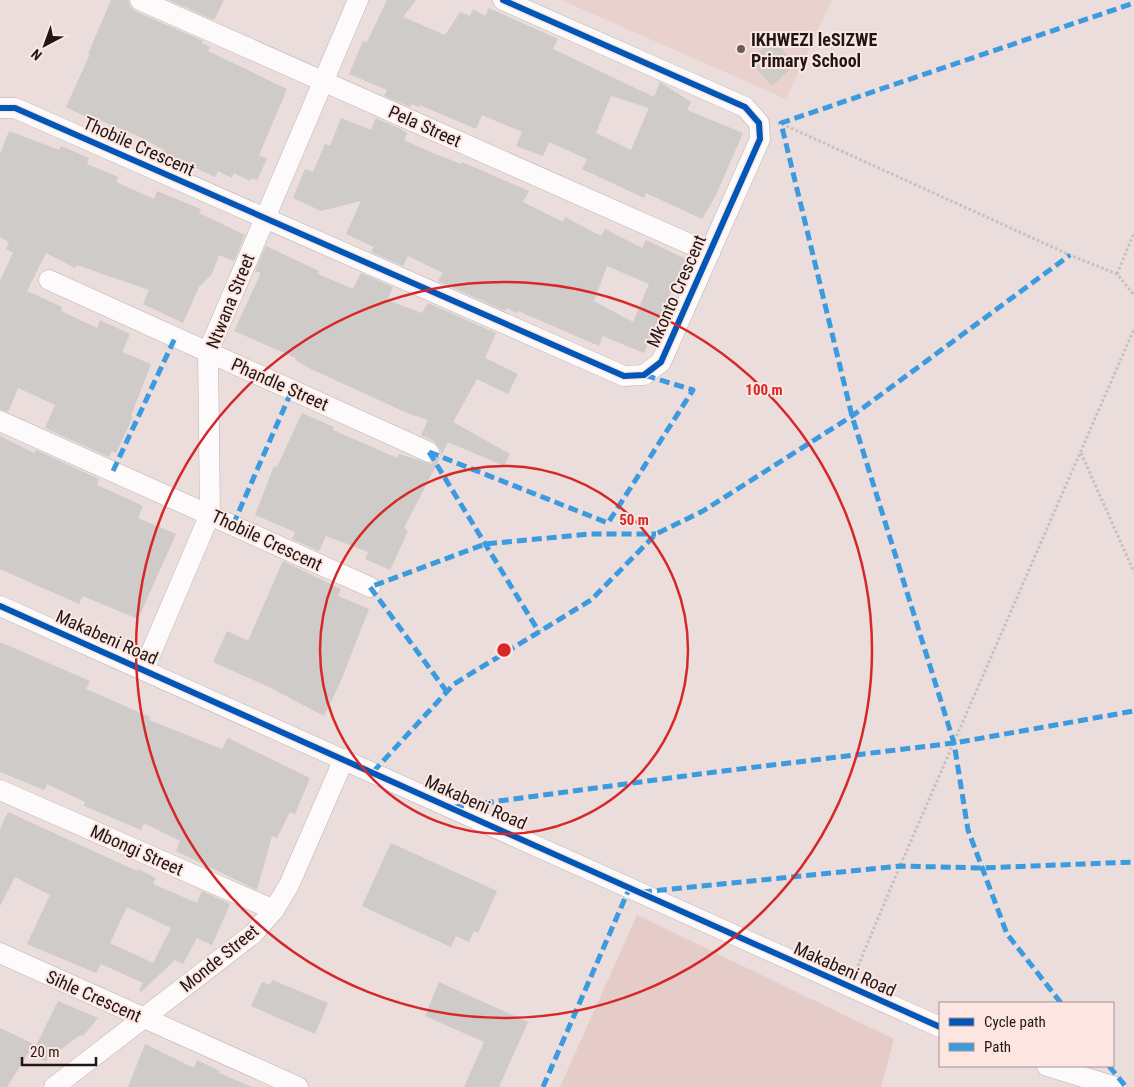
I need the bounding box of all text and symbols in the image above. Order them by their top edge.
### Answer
north arrow [20,20,70,70]
place label: IKHWEZI leSIZWE Primary School [751,29,878,71]
marker: IKHWEZI leSIZWE Primary School [735,43,747,55]
text: N [28,46,45,64]
street label: Pela Street [385,101,465,151]
street label: Thobile Crescent [80,112,198,180]
street label: Mkonto Crescent [642,232,710,350]
street label: Ntwana Street [201,250,259,352]
street label: Phandle Street [228,353,332,415]
text: 100 m [745,381,783,399]
street label: Thobile Crescent [208,505,326,575]
text: 50 m [619,511,649,529]
street label: Makabeni Road [53,605,161,669]
centre of rings [495,641,513,659]
street label: Makabeni Road [422,770,530,834]
street label: Mbongi Street [87,820,187,880]
street label: Monde Street [175,920,263,996]
street label: Makabeni Road [791,937,899,1001]
street label: Sihle Crescent [43,966,145,1026]
legend [939,1002,1114,1067]
text: Cycle path [984,1013,1046,1031]
scale bar [22,1034,96,1066]
text: Path [984,1038,1011,1056]
text: 20 m [30,1043,60,1061]

